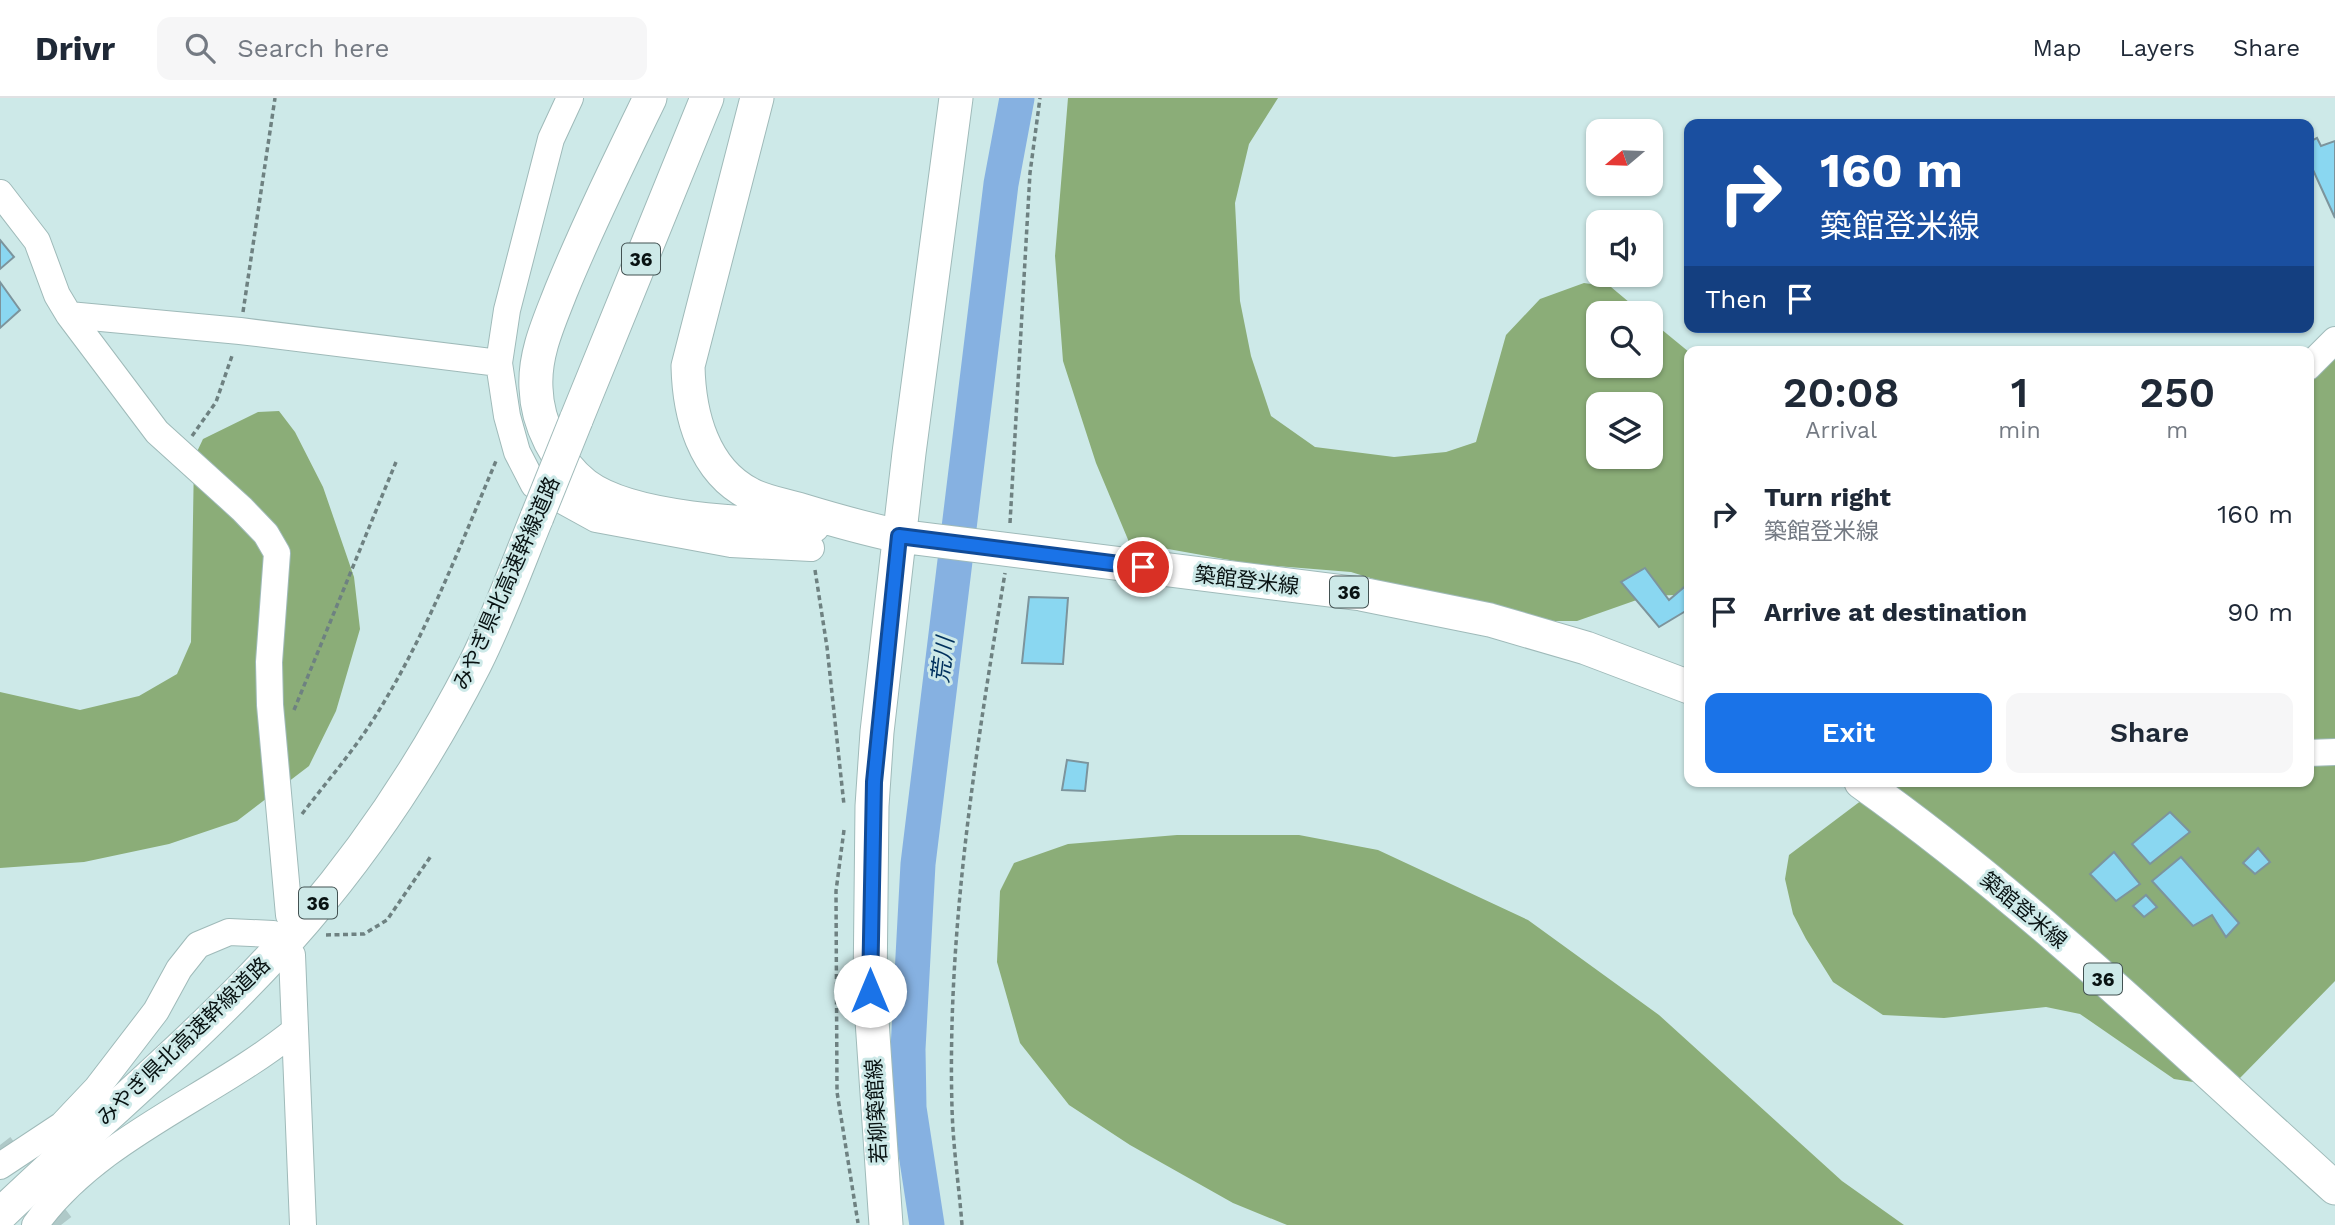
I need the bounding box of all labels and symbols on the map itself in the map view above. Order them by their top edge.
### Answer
north arrow [1586,119,1662,196]
road number: 36 [622,244,660,274]
street label: みやぎ県北高速幹線道路 [448,472,564,694]
pin [1113,537,1173,597]
street label: 築館登米線 [1193,561,1301,599]
road number: 36 [1330,576,1368,607]
water label: 荒川 [927,633,960,684]
street label: 築館登米線 [1976,867,2072,953]
road number: 36 [299,888,337,918]
street label: みやぎ県北高速幹線道路 [91,952,275,1130]
position arrow [833,954,907,1028]
road number: 36 [2084,964,2122,995]
street label: 若柳築館線 [861,1058,891,1164]

